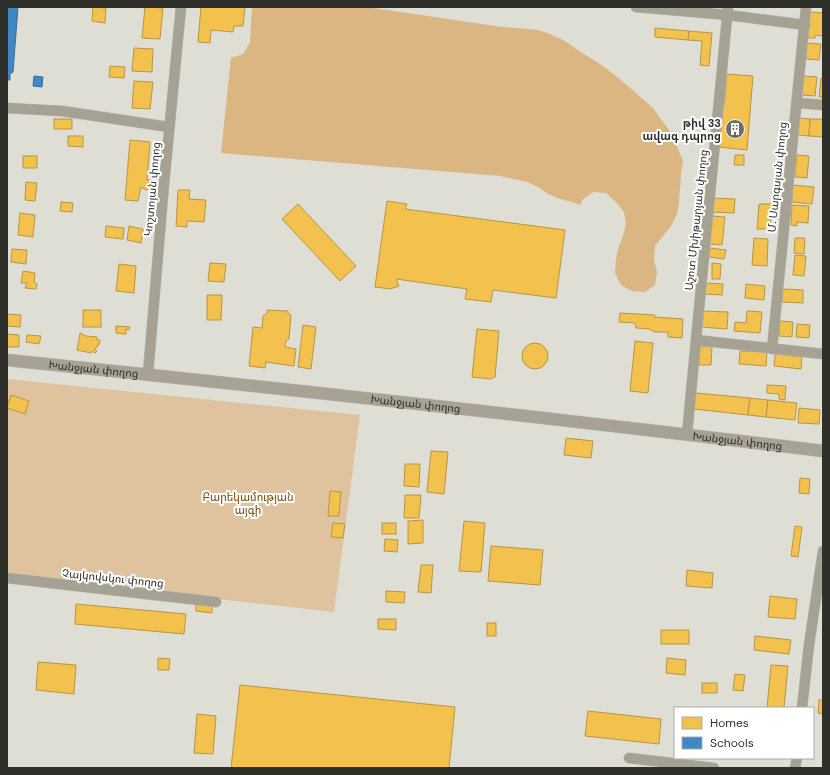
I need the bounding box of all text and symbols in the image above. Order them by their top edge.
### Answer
place label: թիվ 33 ավագ դպրոց [643,116,721,143]
building icon: թիվ 33 ավագ դպրոց [724,118,746,140]
street label: Մ. Սարգսյան փողոց [764,121,790,233]
street label: Կոշտոյան փողոց [141,141,163,237]
street label: Աշոտ Մխիթարյան փողոց [682,149,710,291]
street label: Խանջյան փողոց [48,357,139,381]
street label: Խանջյան փողոց [370,392,461,416]
street label: Խանջյան փողոց [692,428,783,453]
park label: Բարեկամության այգի [202,490,294,517]
street label: Չայկովսկու փողոց [62,566,164,590]
legend [674,707,814,759]
text: Homes [710,715,749,731]
text: Schools [710,735,754,751]

